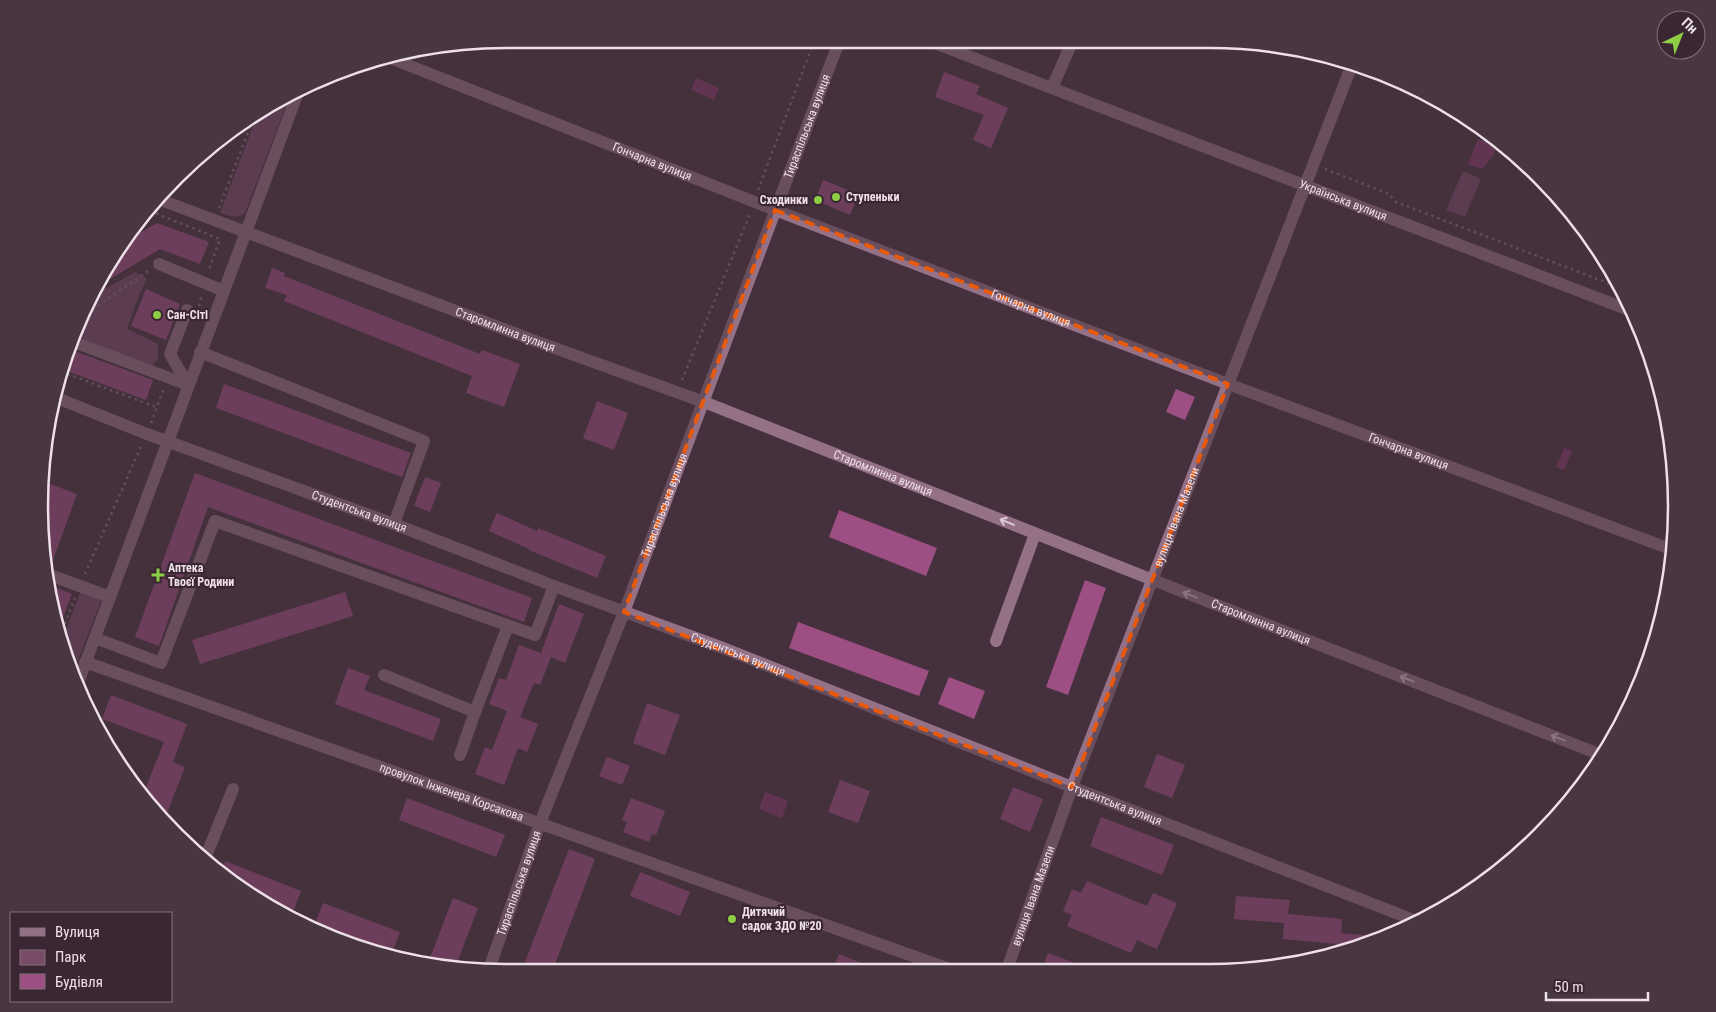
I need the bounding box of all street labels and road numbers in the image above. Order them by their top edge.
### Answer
street label: Тираспільська вулиця [781,72,833,180]
street label: Гончарна вулиця [611,140,694,184]
street label: Українська вулиця [1297,177,1389,223]
street label: Гончарна вулиця [989,287,1073,330]
street label: Старомлинна вулиця [454,305,557,355]
street label: Гончарна вулиця [1367,430,1451,473]
street label: Старомлинна вулиця [831,447,935,499]
street label: Тираспільська вулиця [638,451,690,559]
street label: вулиця Івана Мазепи [1151,465,1202,569]
street label: Студентська вулиця [310,488,409,535]
street label: Старомлинна вулиця [1209,596,1312,648]
street label: Студентська вулиця [689,630,787,679]
street label: провулок Інженера Корсакова [378,760,526,824]
street label: Студентська вулиця [1065,779,1164,828]
street label: Тираспільська вулиця [494,829,544,938]
street label: вулиця Івана Мазепи [1009,844,1058,948]

